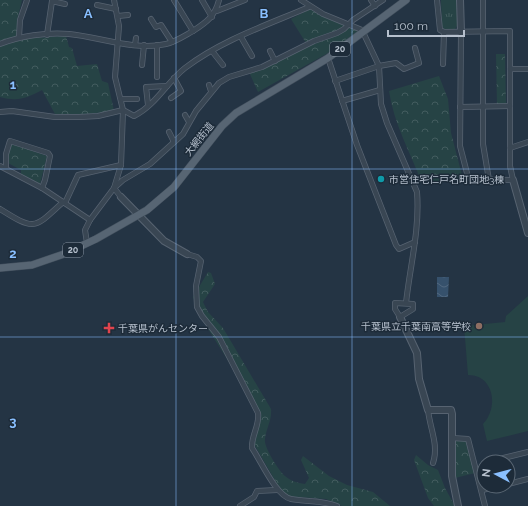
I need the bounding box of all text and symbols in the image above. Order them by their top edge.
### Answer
text: A [84,6,93,21]
text: B [260,6,269,21]
scale bar [388,12,464,38]
text: 100 m [394,19,428,33]
road number: 20 [330,42,350,56]
text: 1 [10,77,17,92]
street label: 大網街道 [182,120,216,158]
marker: 市営住宅仁戸名町団地3棟 [376,174,386,184]
place label: 市営住宅仁戸名町団地3棟 [389,174,504,185]
road number: 20 [63,243,83,257]
text: 2 [9,246,17,261]
place label: 千葉県立千葉南高等学校 [361,321,471,332]
marker: 千葉県立千葉南高等学校 [474,321,484,331]
marker: 千葉県がんセンター [103,322,115,334]
place label: 千葉県がんセンター [118,323,208,334]
text: 3 [9,414,17,429]
north arrow [476,454,516,494]
text: N [480,468,494,478]

